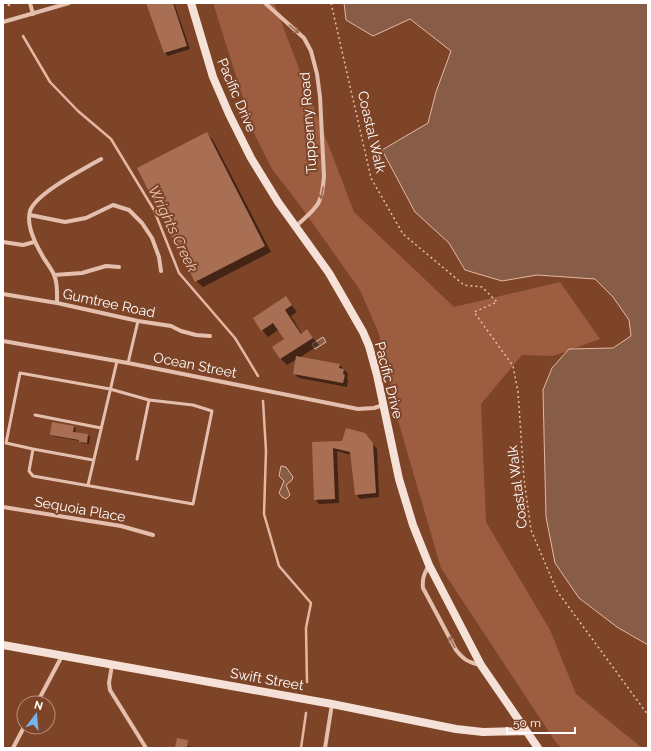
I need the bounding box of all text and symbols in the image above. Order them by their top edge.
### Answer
one-way arrow [289,24,300,33]
street label: Pacific Drive [214,56,260,134]
street label: Tuppenny Road [296,72,320,174]
street label: Coastal Walk [355,89,389,175]
water label: Wrights Creek [144,183,202,275]
one-way arrow [317,187,325,200]
street label: Gumtree Road [61,285,157,321]
street label: Pacific Drive [372,340,406,420]
street label: Ocean Street [152,349,238,381]
street label: Coastal Walk [504,444,530,530]
street label: Sequoia Place [33,493,127,525]
one-way arrow [448,636,455,648]
street label: Swift Street [229,665,305,693]
north arrow [16,695,56,735]
text: N [33,698,44,713]
scale bar [507,709,575,735]
text: 50 m [513,716,541,730]

